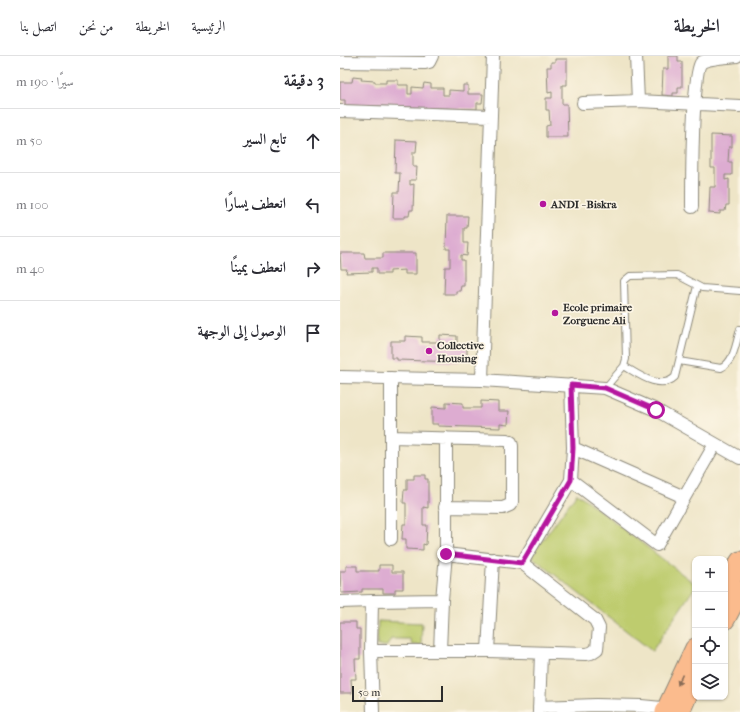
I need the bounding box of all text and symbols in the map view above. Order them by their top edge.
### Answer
text: الخريطة [674,15,720,37]
text: اتصل بنا [20,18,57,35]
text: من نحن [79,18,114,35]
text: الخريطة [136,18,170,35]
text: الرئيسية [192,18,225,35]
text: 3 دقيقة [284,70,324,90]
text: سيرًا · 190 m [16,74,74,89]
text: تابع السير [244,130,286,148]
icon: ahead [302,130,324,152]
text: 50 m [16,133,42,148]
text: انعطف يسارًا [225,194,286,212]
icon: left [302,194,324,216]
text: 100 m [16,197,49,212]
place label: ANDI - Biskra [550,198,617,211]
marker: ANDI - Biskra [538,199,548,209]
text: انعطف يمينًا [231,258,286,276]
icon: right [302,258,324,280]
text: 40 m [16,261,44,276]
place label: Ecole primaire Zorguene Ali [563,301,633,327]
marker: Ecole primaire Zorguene Ali [550,308,560,318]
text: الوصول إلى الوجهة [197,322,286,340]
icon: arrive [302,322,324,344]
place label: Collective Housing [437,339,484,365]
marker: Collective Housing [424,346,434,356]
route start [647,401,665,419]
route end [437,545,455,563]
map controls [692,556,728,700]
button: + [692,556,728,592]
button: − [692,592,728,628]
button: locate [692,628,728,664]
button: layers [692,664,728,700]
one-way arrow [677,674,683,685]
scale bar [352,684,443,703]
text: 50 m [358,686,380,699]

